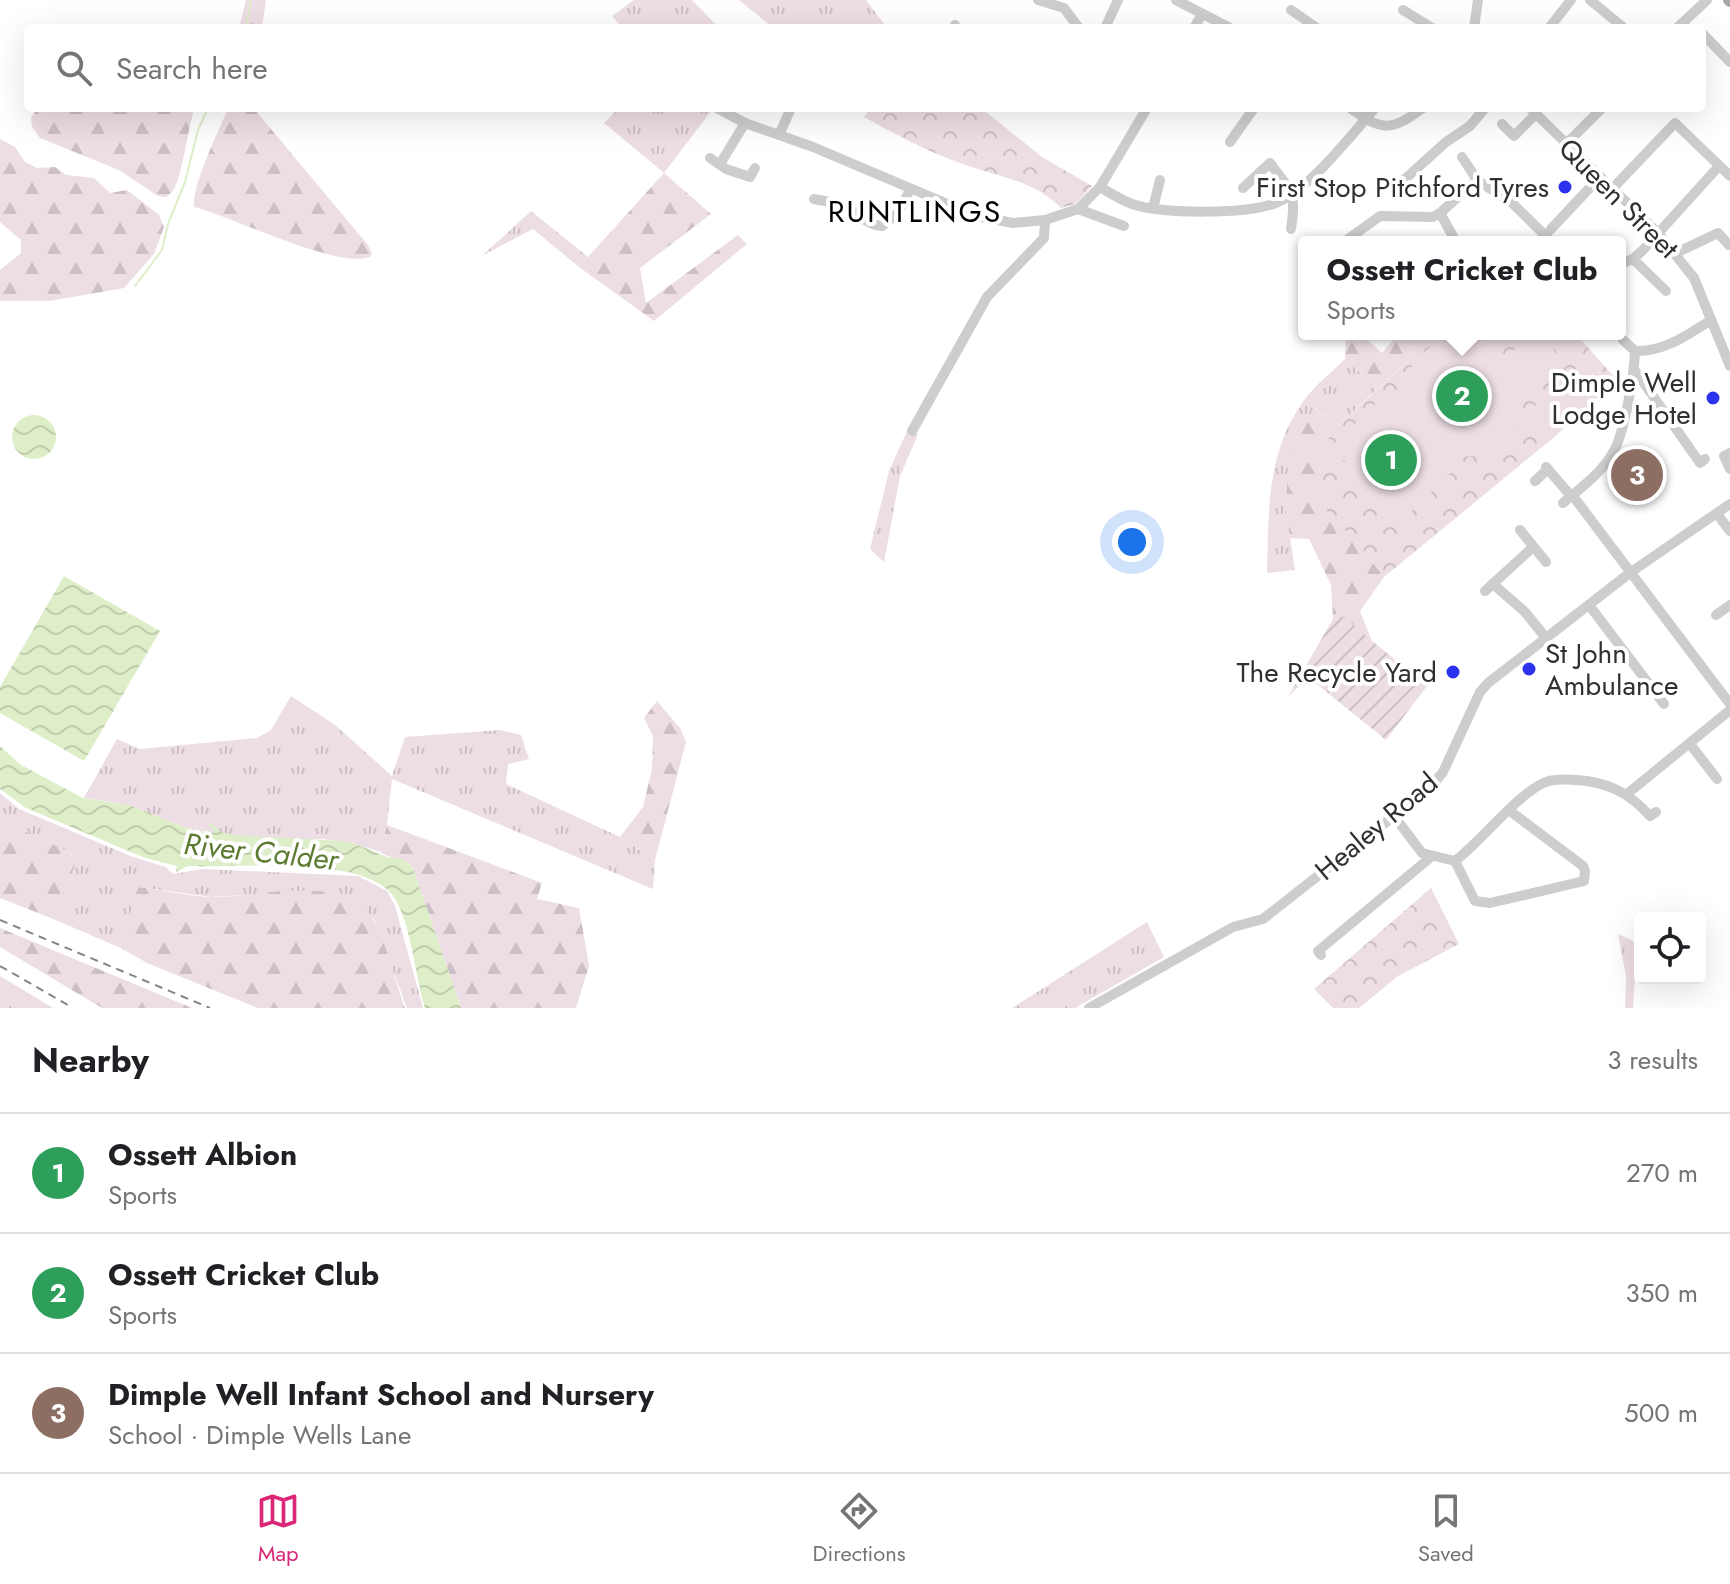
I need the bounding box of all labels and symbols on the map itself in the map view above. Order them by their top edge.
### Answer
street label: Queen Street [1549,129,1688,268]
place label: First Stop Pitchford Tyres [1256,167,1549,208]
marker: First Stop Pitchford Tyres [1556,178,1574,196]
district label: RUNTLINGS [828,190,1002,233]
place label: Dimple Well Lodge Hotel [1551,362,1697,435]
pin: 2 [1436,366,1488,426]
marker: Dimple Well Lodge Hotel [1704,389,1722,407]
pin: 1 [1365,430,1417,490]
pin: 3 [1611,445,1663,505]
your location [1112,522,1152,562]
place label: St John Ambulance [1545,633,1678,706]
place label: The Recycle Yard [1236,652,1437,693]
marker: St John Ambulance [1520,660,1538,678]
marker: The Recycle Yard [1444,663,1462,681]
street label: Healey Road [1306,763,1447,890]
water label: River Calder [182,822,342,881]

